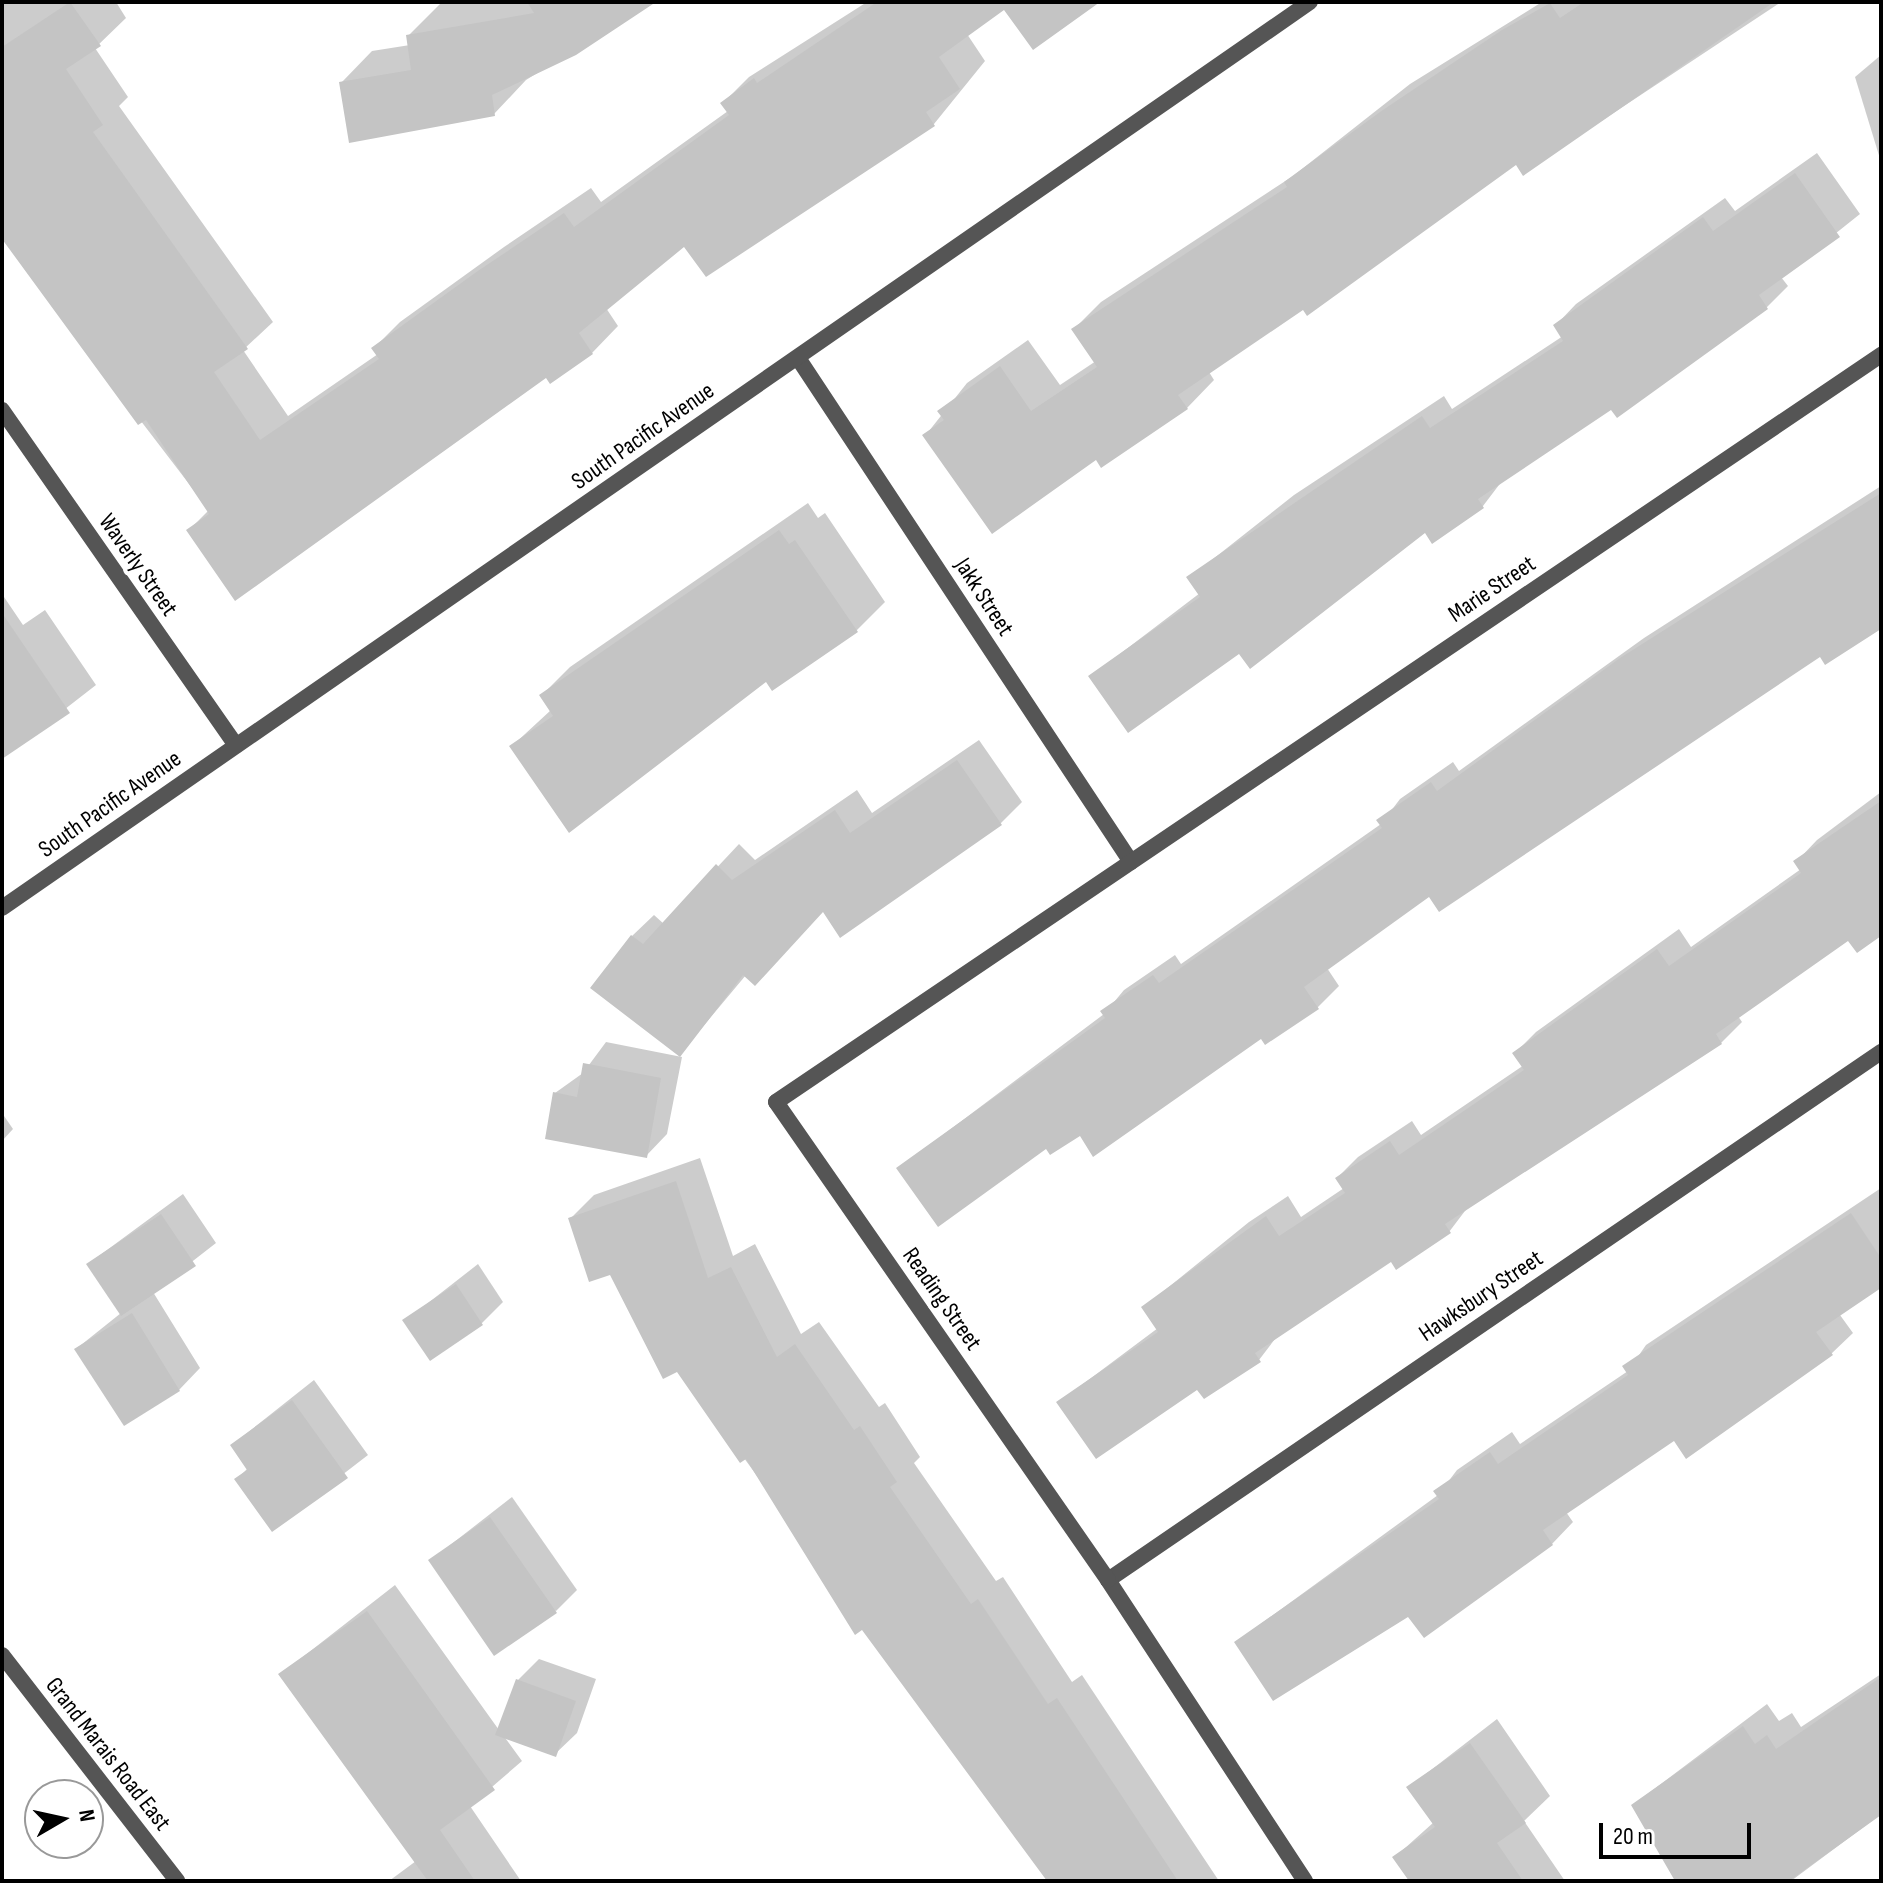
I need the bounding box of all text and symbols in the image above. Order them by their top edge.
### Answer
street label: South Pacific Avenue [566,376,720,496]
street label: Waverly Street [92,508,184,622]
street label: Marie Street [1443,549,1541,629]
street label: Jakk Street [948,553,1020,641]
street label: South Pacific Avenue [33,744,187,864]
street label: Reading Street [896,1242,988,1356]
street label: Hawksbury Street [1414,1244,1548,1348]
street label: Grand Marais Road East [39,1672,177,1836]
north arrow [24,1779,104,1859]
scale bar [1603,1807,1755,1857]
text: N [72,1808,100,1823]
text: 20 m [1613,1822,1653,1851]

